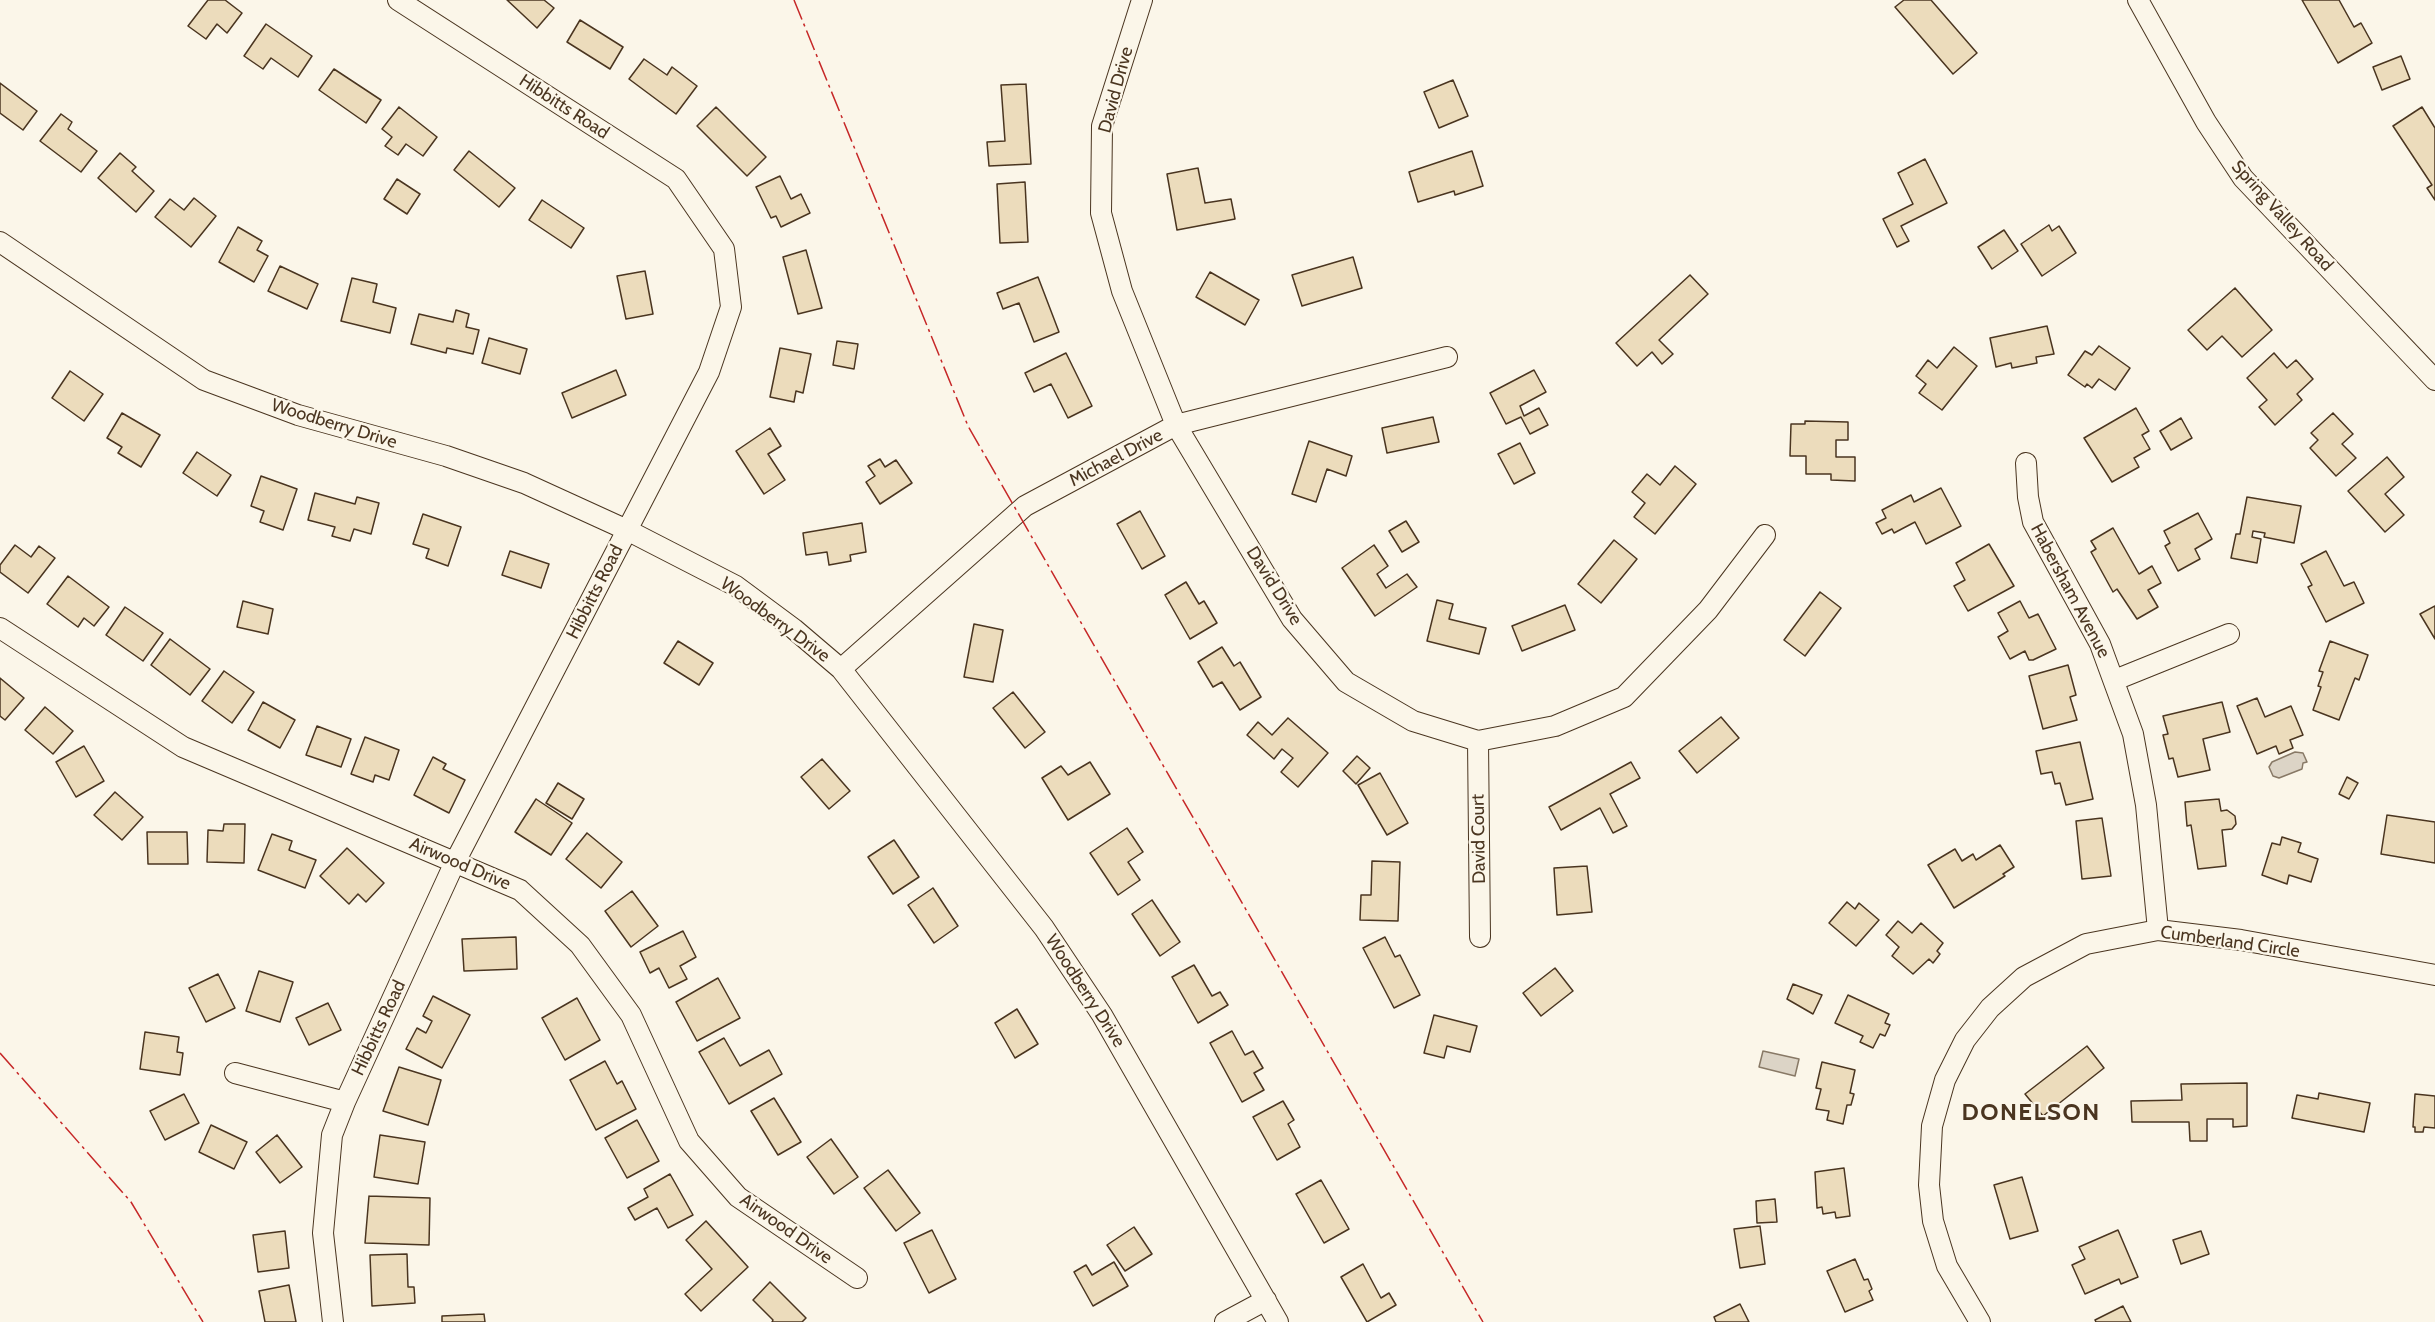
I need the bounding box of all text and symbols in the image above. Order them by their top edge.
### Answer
street label: David Drive [1094,45,1138,135]
street label: Hibbitts Road [515,70,613,144]
street label: Spring Valley Road [2227,156,2337,276]
street label: Woodberry Drive [269,395,399,453]
street label: Michael Drive [1066,424,1166,492]
street label: Habersham Avenue [2026,520,2114,662]
street label: Hibbitts Road [562,541,628,643]
street label: David Drive [1241,543,1307,629]
street label: Woodberry Drive [716,573,834,667]
street label: David Court [1467,794,1491,884]
street label: Airwood Drive [406,833,514,895]
street label: Cumberland Circle [2159,922,2301,962]
street label: Woodberry Drive [1040,931,1130,1051]
street label: Hibbitts Road [347,977,411,1079]
district label: DONELSON [1961,1099,2101,1127]
street label: Airwood Drive [736,1189,836,1269]

